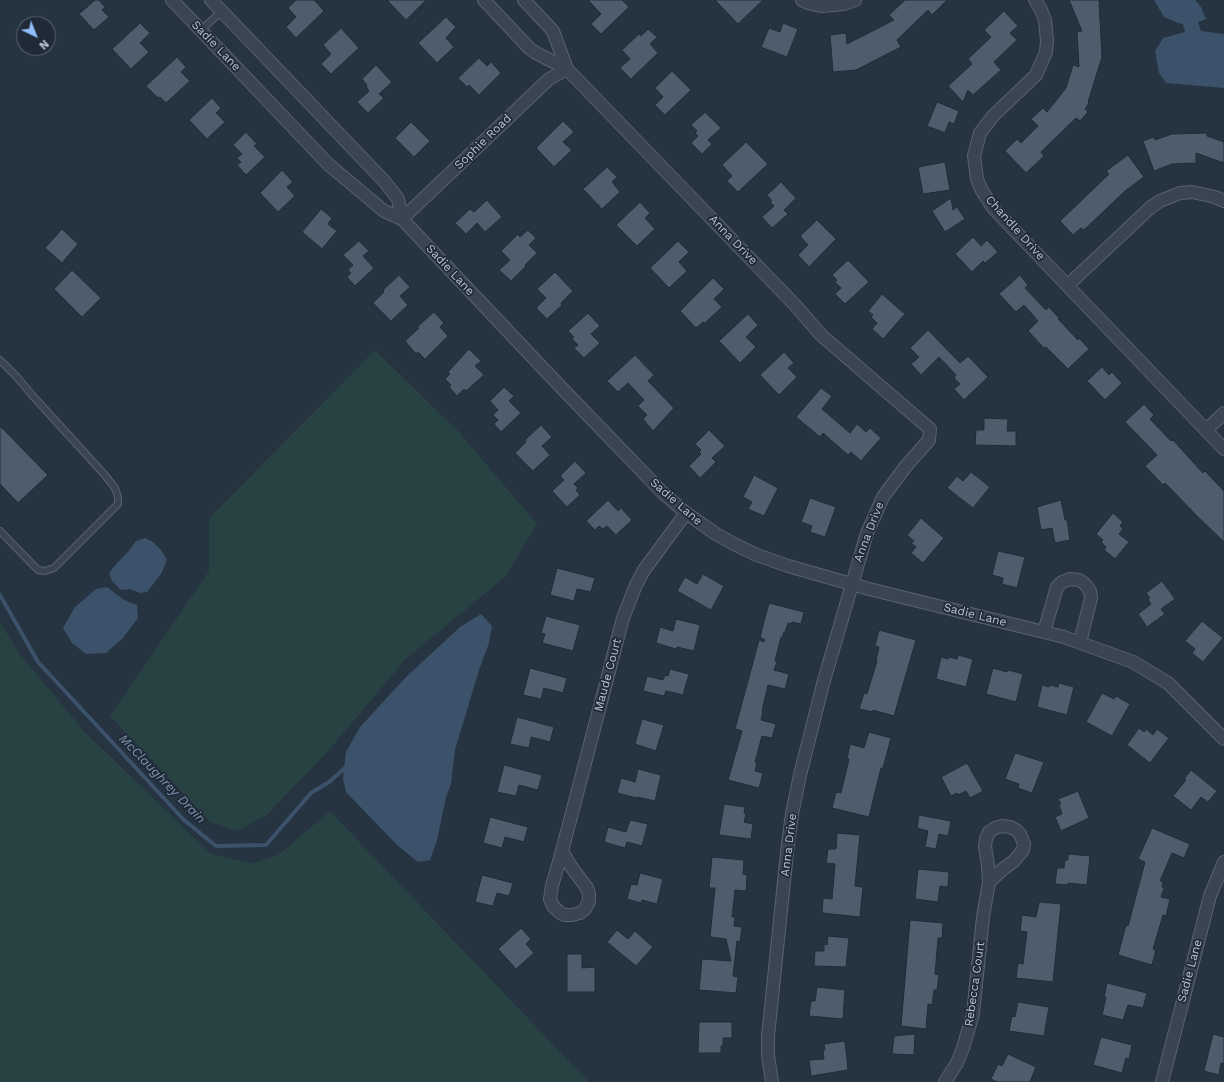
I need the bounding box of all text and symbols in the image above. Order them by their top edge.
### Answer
north arrow [16,16,56,56]
street label: Sadie Lane [188,18,244,74]
text: N [36,37,51,52]
street label: Sophie Road [452,111,514,173]
street label: Chandle Drive [982,193,1048,263]
street label: Anna Drive [706,212,760,268]
street label: Sadie Lane [423,242,477,298]
street label: Sadie Lane [647,475,705,529]
street label: Anna Drive [851,500,887,564]
street label: Sadie Lane [942,600,1008,630]
street label: Maude Court [591,637,625,713]
water label: McClaughrey Drain [115,731,209,827]
street label: Anna Drive [778,813,800,877]
street label: Sadie Lane [1175,938,1205,1004]
street label: Rebecca Court [962,940,988,1028]

